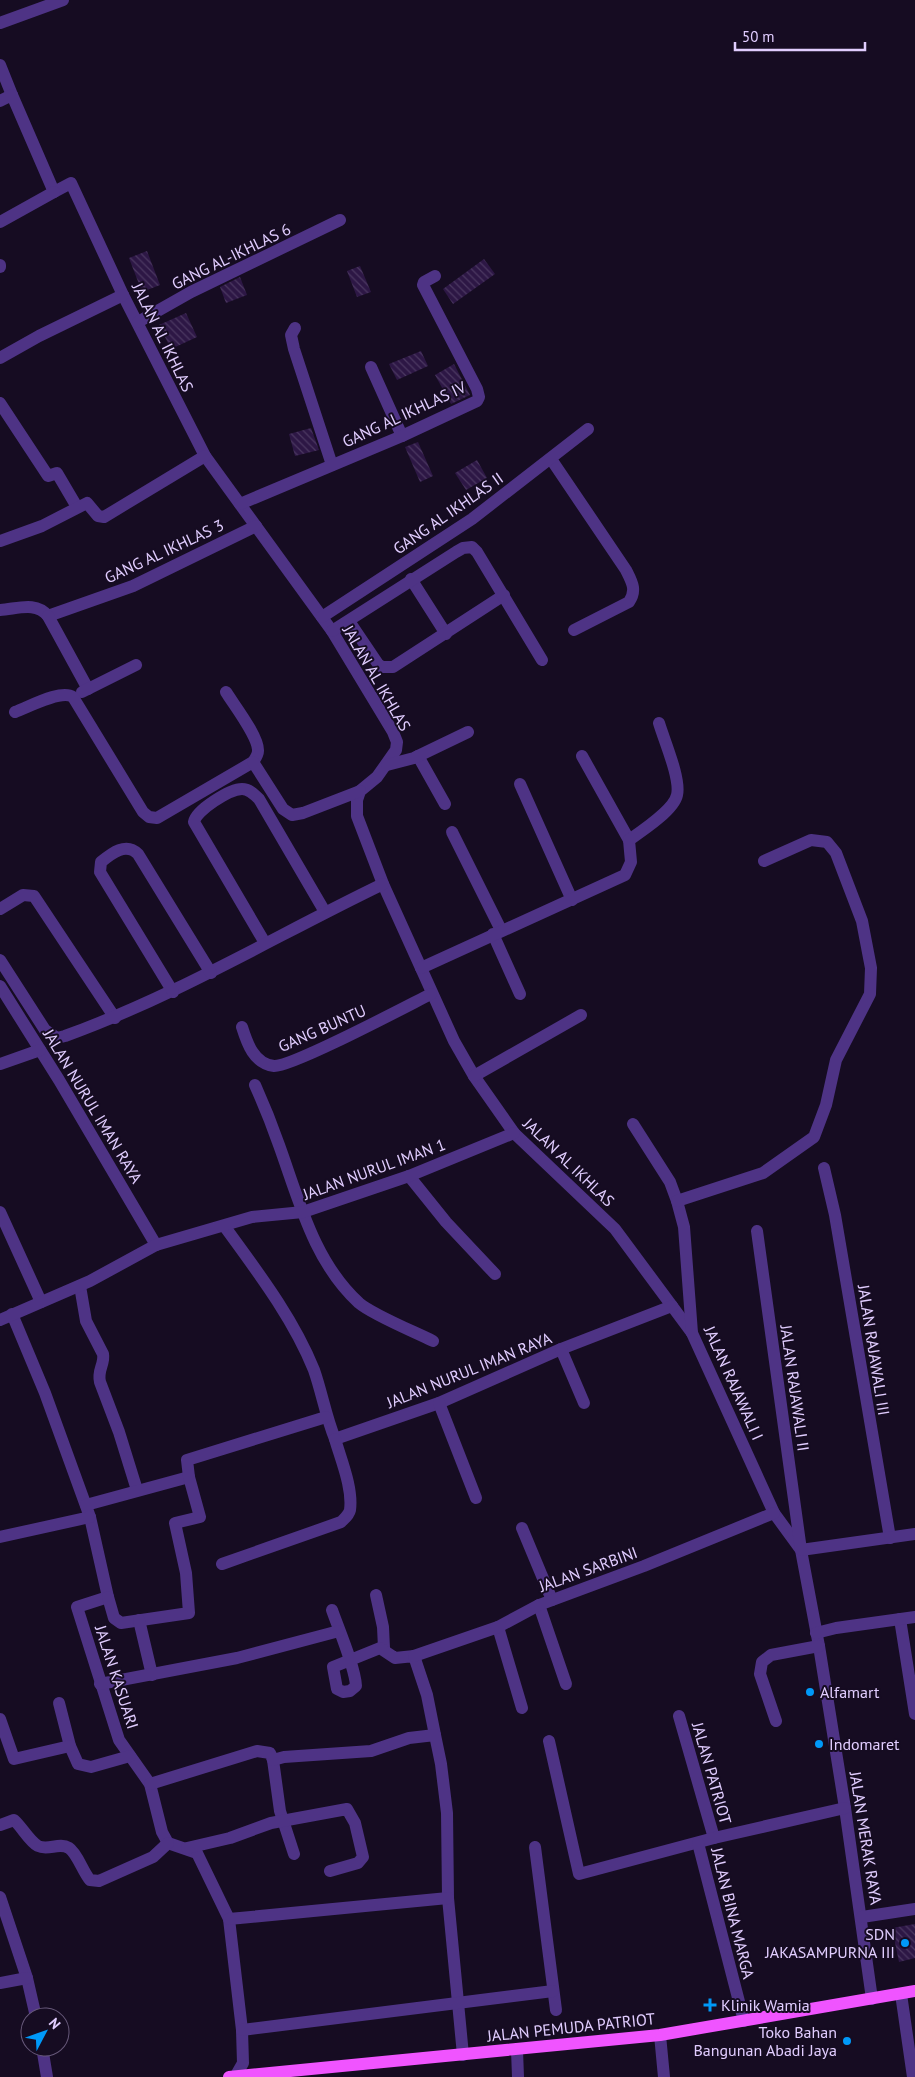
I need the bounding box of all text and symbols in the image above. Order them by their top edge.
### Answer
scale bar [735,20,865,52]
text: 50 m [742,27,775,46]
street label: GANG AL-IKHLAS 6 [168,219,294,293]
street label: JALAN AL IKHLAS [128,278,198,395]
street label: GANG AL IKHLAS IV [339,376,470,451]
street label: GANG AL IKHLAS II [389,468,507,558]
street label: GANG AL IKHLAS 3 [101,515,227,587]
street label: JALAN AL IKHLAS [338,621,415,734]
street label: GANG BUNTU [275,1000,369,1056]
street label: JALAN NURUL IMAN RAYA [39,1025,147,1187]
street label: JALAN AL IKHLAS [519,1113,619,1210]
street label: JALAN NURUL IMAN 1 [299,1134,448,1204]
street label: JALAN RAJAWALI III [854,1282,894,1417]
street label: JALAN RAJAWALI I [699,1322,768,1443]
street label: JALAN RAJAWALI II [776,1322,814,1453]
street label: JALAN NURUL IMAN RAYA [383,1328,555,1413]
street label: JALAN SARBINI [535,1542,640,1596]
street label: JALAN KASUARI [91,1622,143,1731]
place label: Alfamart [820,1682,880,1702]
marker: Alfamart [804,1686,816,1698]
street label: JALAN PATRIOT [688,1719,736,1826]
place label: Indomaret [829,1734,900,1754]
marker: Indomaret [813,1738,825,1750]
street label: JALAN MERAK RAYA [845,1769,887,1907]
street label: JALAN BINA MARGA [707,1844,759,1981]
place label: SDN JAKASAMPURNA III [764,1924,895,1962]
marker: SDN JAKASAMPURNA III [899,1937,911,1949]
place label: Klinik Wamia [721,1995,810,2015]
marker: Klinik Wamia [703,1998,717,2012]
north arrow [20,2007,70,2057]
street label: JALAN PEMUDA PATRIOT [485,2008,656,2046]
text: N [45,2014,65,2033]
place label: Toko Bahan Bangunan Abadi Jaya [693,2022,837,2060]
marker: Toko Bahan Bangunan Abadi Jaya [841,2035,853,2047]

